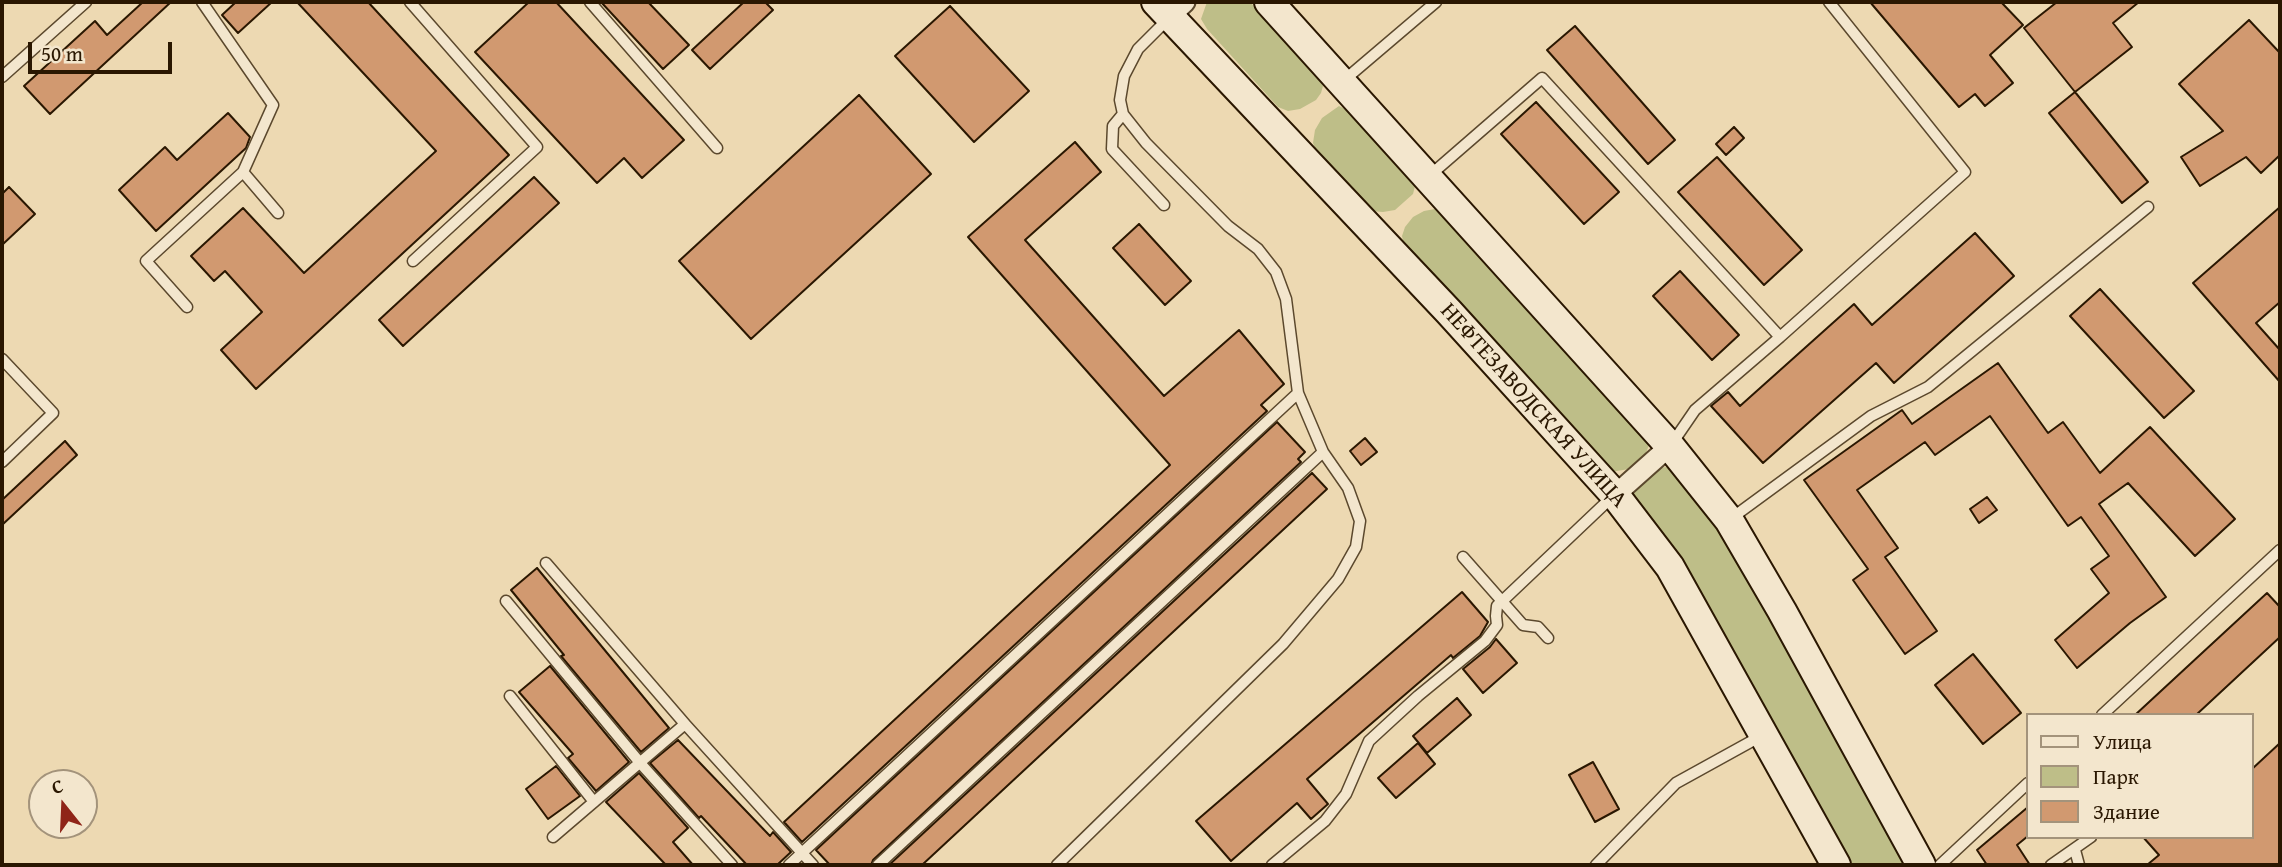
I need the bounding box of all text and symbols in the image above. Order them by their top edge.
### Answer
scale bar [32,28,175,72]
text: 50 m [41,38,83,69]
street label: НЕФТЕЗАВОДСКАЯ УЛИЦА [1434,298,1632,514]
legend [2026,713,2254,839]
text: Улица [2093,726,2152,757]
text: Парк [2093,761,2139,792]
north arrow [28,769,98,839]
text: С [48,771,67,801]
text: Здание [2093,796,2160,827]

